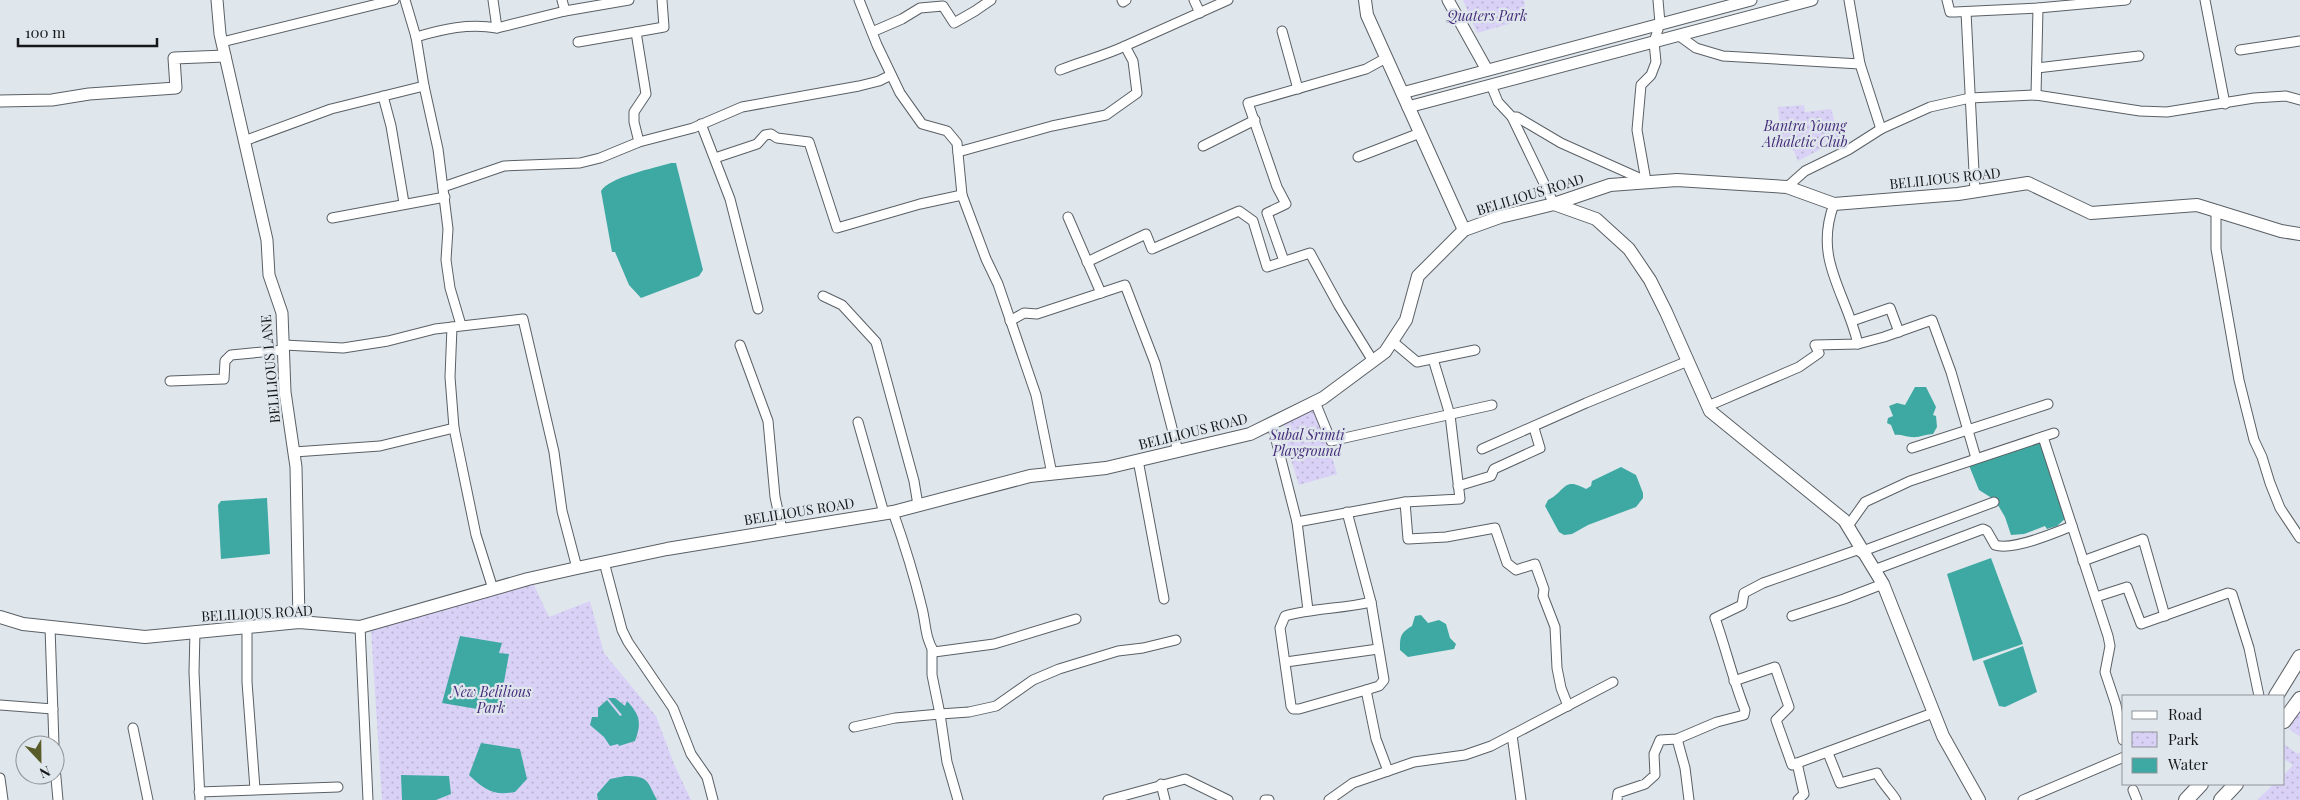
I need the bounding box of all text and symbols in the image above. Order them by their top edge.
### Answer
park label: Quaters Park [1446,6,1527,25]
scale bar [18,15,156,47]
text: 100 m [25,22,66,42]
park label: Bantra Young Athaletic Club [1761,116,1848,151]
street label: BELILIOUS ROAD [1888,163,2002,193]
street label: BELILIOUS ROAD [1474,169,1586,219]
street label: BELILIOUS LANE [256,314,284,424]
street label: BELILIOUS ROAD [1136,408,1250,454]
park label: Subal Srimti Playground [1268,425,1345,460]
street label: BELILIOUS ROAD [742,493,856,529]
street label: BELILIOUS ROAD [201,601,313,625]
park label: New Belilious Park [449,682,532,717]
legend [2122,695,2285,785]
text: Road [2168,704,2202,724]
text: Park [2168,729,2200,749]
north arrow [15,735,65,785]
text: Water [2167,754,2208,774]
text: N [37,762,53,783]

